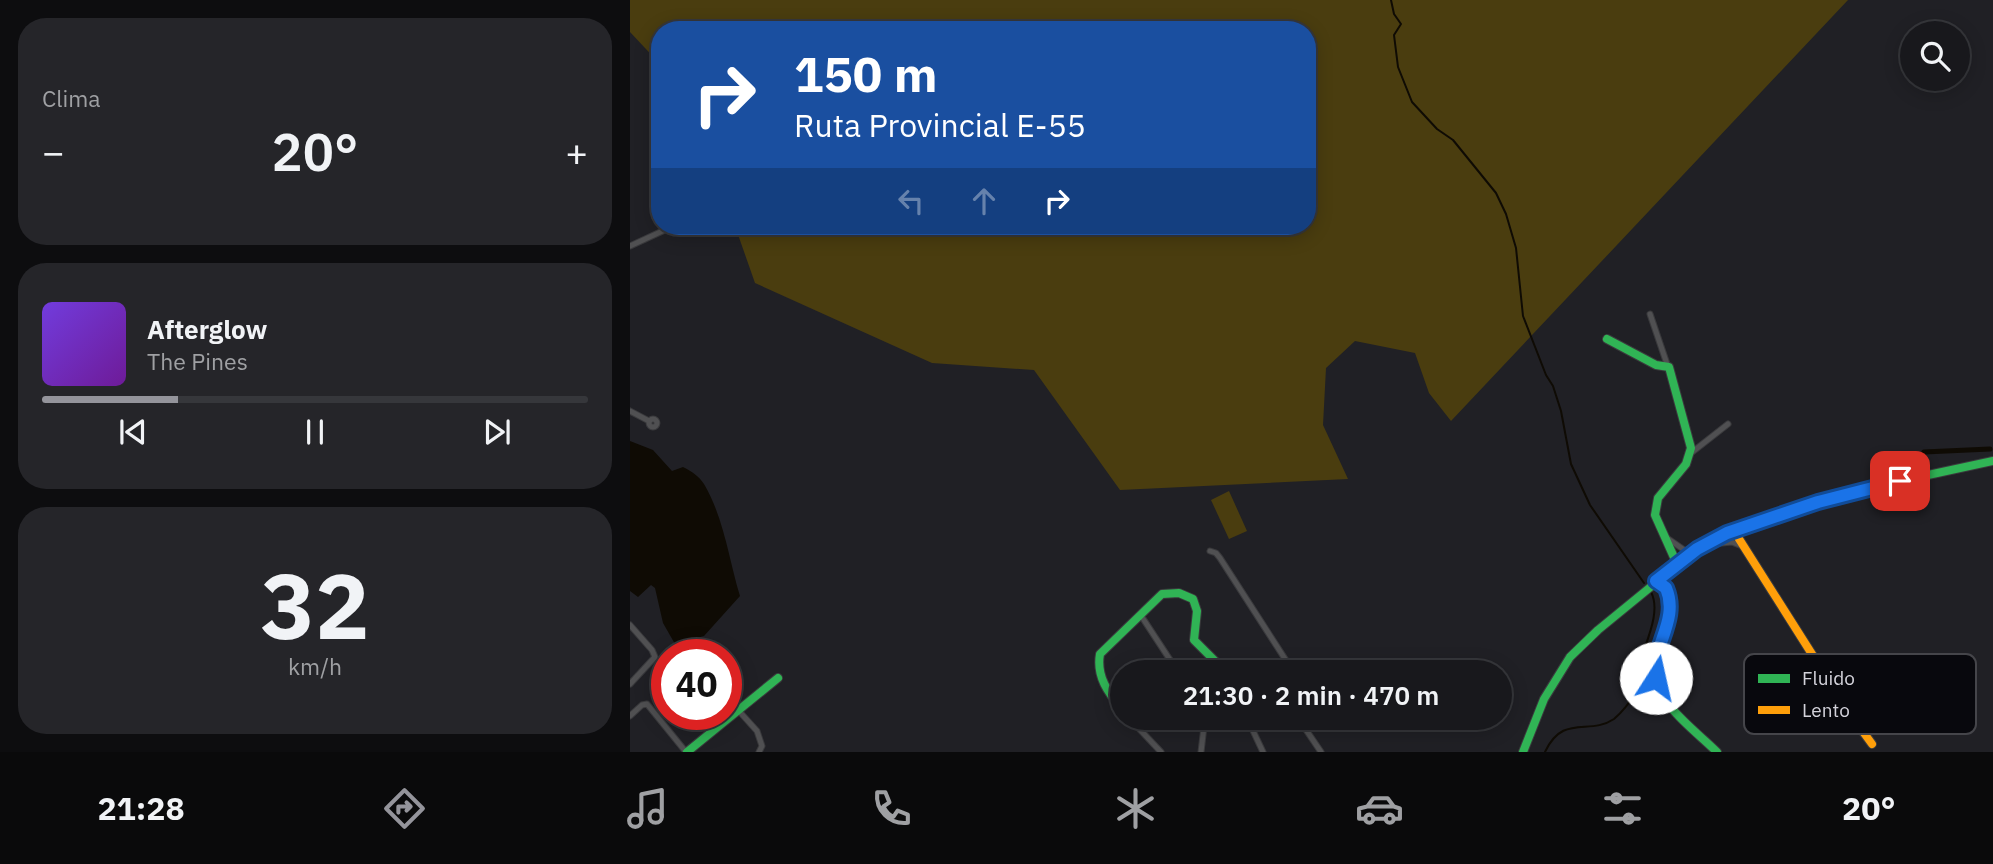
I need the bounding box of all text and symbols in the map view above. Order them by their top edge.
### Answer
map controls [1900,21,1970,91]
button: search [1900,21,1970,91]
text: 150 m [794,42,938,105]
icon: right [679,49,770,140]
text: Clima [42,83,101,113]
text: Ruta Provincial E-55 [794,104,1086,146]
text: 20° [272,118,358,185]
text: − [42,127,65,176]
text: + [565,127,588,176]
icon: left [892,182,930,220]
icon: ahead [965,182,1003,220]
icon: right [1038,182,1076,220]
text: Afterglow [147,312,267,346]
text: The Pines [147,346,248,376]
icon: previous [114,413,152,451]
icon: pause [296,413,334,451]
icon: next [478,413,516,451]
pin [1870,451,1930,511]
icon: arrive [1881,462,1919,500]
text: 32 [260,546,370,664]
speed limit sign: 40 [651,639,742,730]
position arrow [1619,641,1693,715]
text: km/h [288,651,342,681]
legend [1744,654,1976,734]
text: Fluido [1802,666,1855,690]
text: 21:30 · 2 min · 470 m [1183,678,1439,712]
text: Lento [1802,698,1850,722]
icon: directions [380,784,429,833]
icon: music [623,784,672,833]
icon: phone [867,784,916,833]
icon: climate [1111,784,1160,833]
icon: car [1355,784,1404,833]
icon: filters [1598,784,1647,833]
text: 21:28 [97,787,185,829]
text: 20° [1842,787,1896,829]

